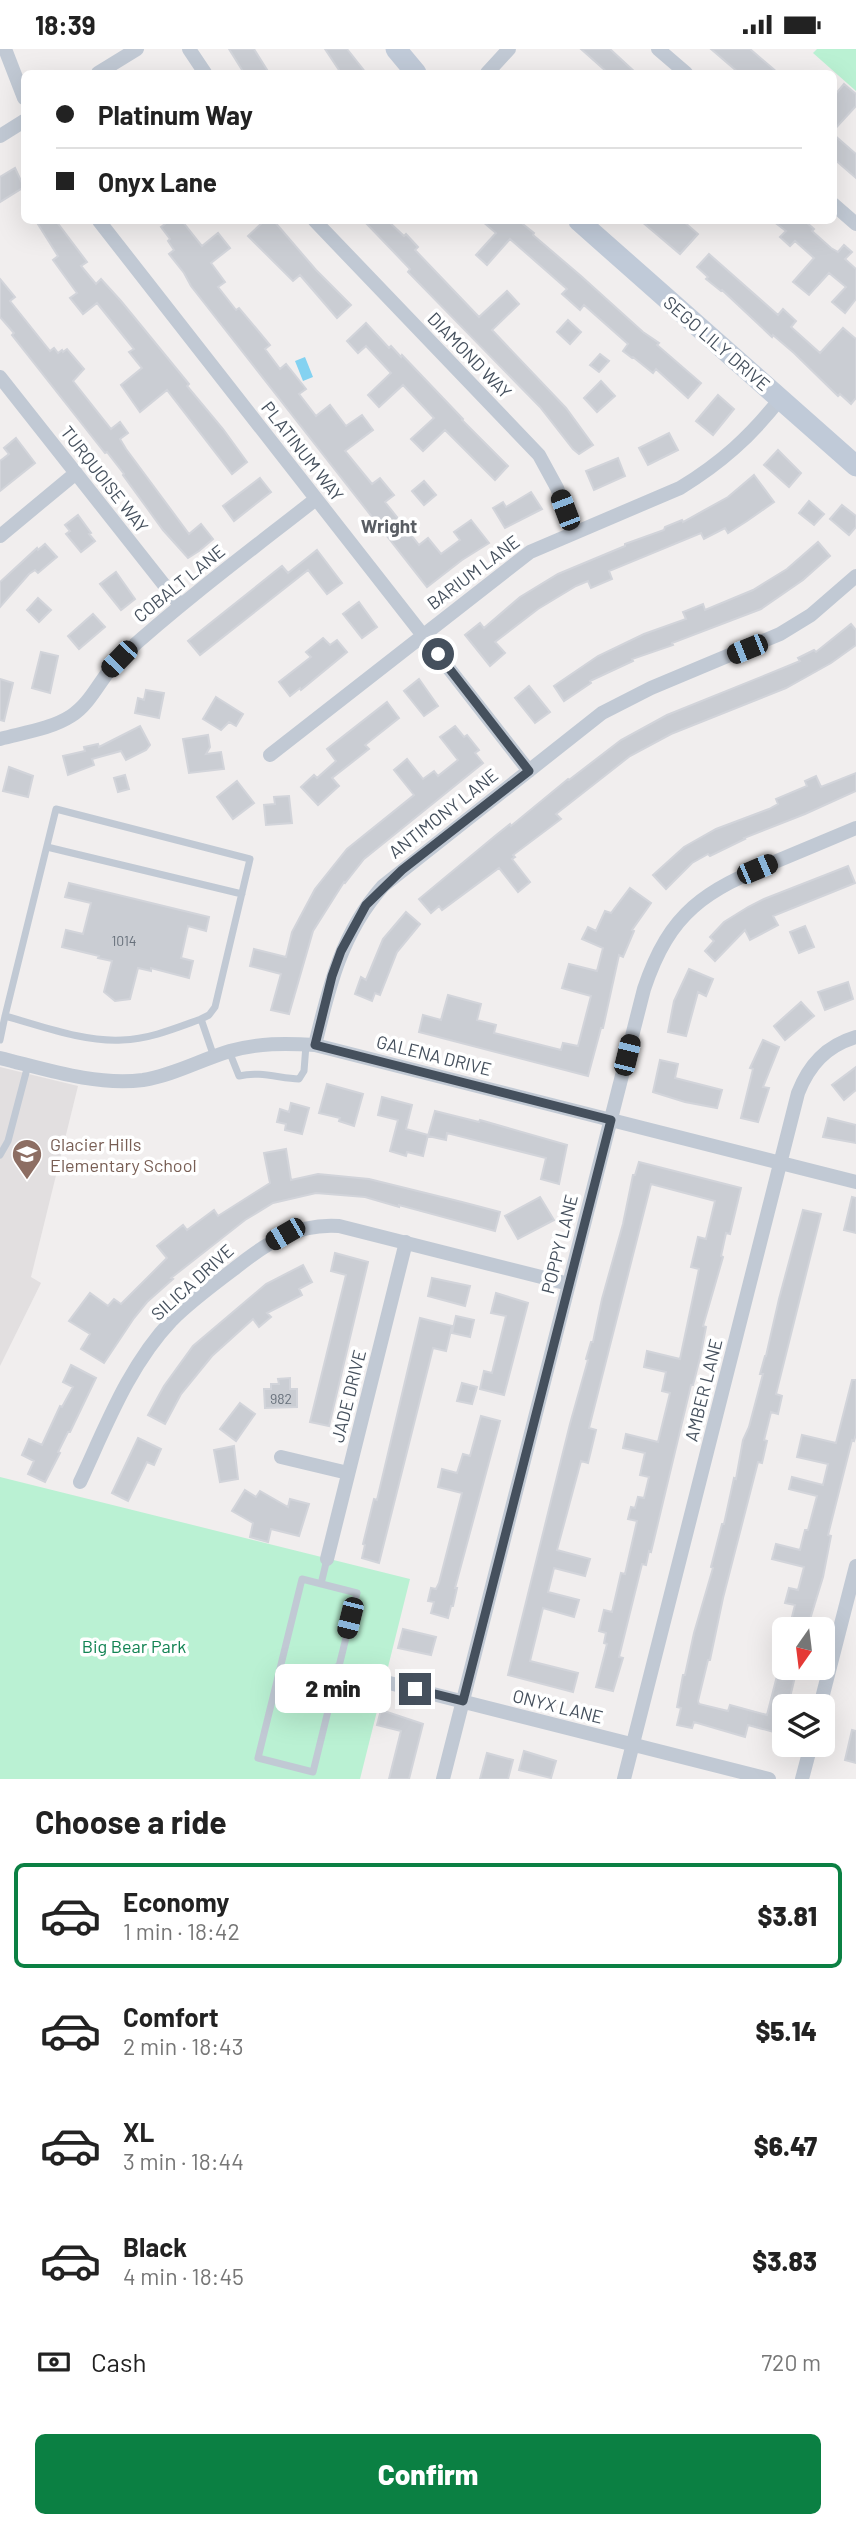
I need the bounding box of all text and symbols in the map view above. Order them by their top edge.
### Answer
text: 18:39 [35,9,96,40]
text: Platinum Way [98,99,253,130]
text: Onyx Lane [98,166,217,197]
street label: SEGO LILY DRIVE [659,291,775,395]
street label: DIAMOND WAY [423,307,517,403]
street label: PLATINUM WAY [257,397,349,505]
street label: TURQUOISE WAY [56,421,154,537]
car [548,487,583,533]
district label: Wright [361,514,417,537]
street label: BARIUM LANE [422,530,524,614]
street label: COBALT LANE [129,540,229,626]
car [724,631,771,667]
car [97,637,142,681]
route start [422,638,454,670]
street label: ANTIMONY LANE [384,763,502,863]
car [734,851,781,887]
house number: 1014 [111,932,137,949]
street label: GALENA DRIVE [374,1030,494,1080]
car [612,1032,643,1078]
place label: Glacier Hills Elementary School [50,1133,197,1176]
school or university icon: Glacier Hills Elementary School [10,1137,44,1181]
street label: POPPY LANE [536,1192,582,1296]
car [262,1214,309,1254]
street label: SILICA DRIVE [146,1239,238,1325]
street label: AMBER LANE [680,1336,726,1444]
street label: JADE DRIVE [326,1347,370,1445]
house number: 982 [270,1390,292,1407]
car [335,1595,366,1641]
north arrow [772,1617,835,1680]
map controls [772,1617,835,1757]
park label: Big Bear Park [82,1635,186,1657]
callout: 2 min [275,1665,390,1713]
route end [399,1673,431,1705]
text: 2 min [305,1674,361,1702]
street label: ONYX LANE [510,1684,606,1728]
button: layers [772,1694,835,1757]
text: Choose a ride [35,1802,227,1840]
icon: car [39,1884,102,1947]
text: Economy [123,1886,229,1917]
text: $3.81 [757,1900,817,1931]
text: 1 min · 18:42 [123,1917,240,1945]
icon: car [39,1999,102,2062]
text: Comfort [123,2001,219,2032]
text: $5.14 [755,2015,817,2046]
text: 2 min · 18:43 [123,2032,244,2060]
icon: car [39,2114,102,2177]
text: XL [123,2116,154,2147]
text: $6.47 [754,2130,817,2161]
text: 3 min · 18:44 [123,2147,244,2175]
icon: car [39,2229,102,2292]
text: Black [123,2231,187,2262]
text: $3.83 [752,2245,817,2276]
text: 4 min · 18:45 [123,2262,244,2290]
icon: cash [35,2343,73,2381]
text: Cash [91,2346,146,2377]
text: 720 m [761,2348,821,2376]
button: Confirm [35,2434,821,2514]

